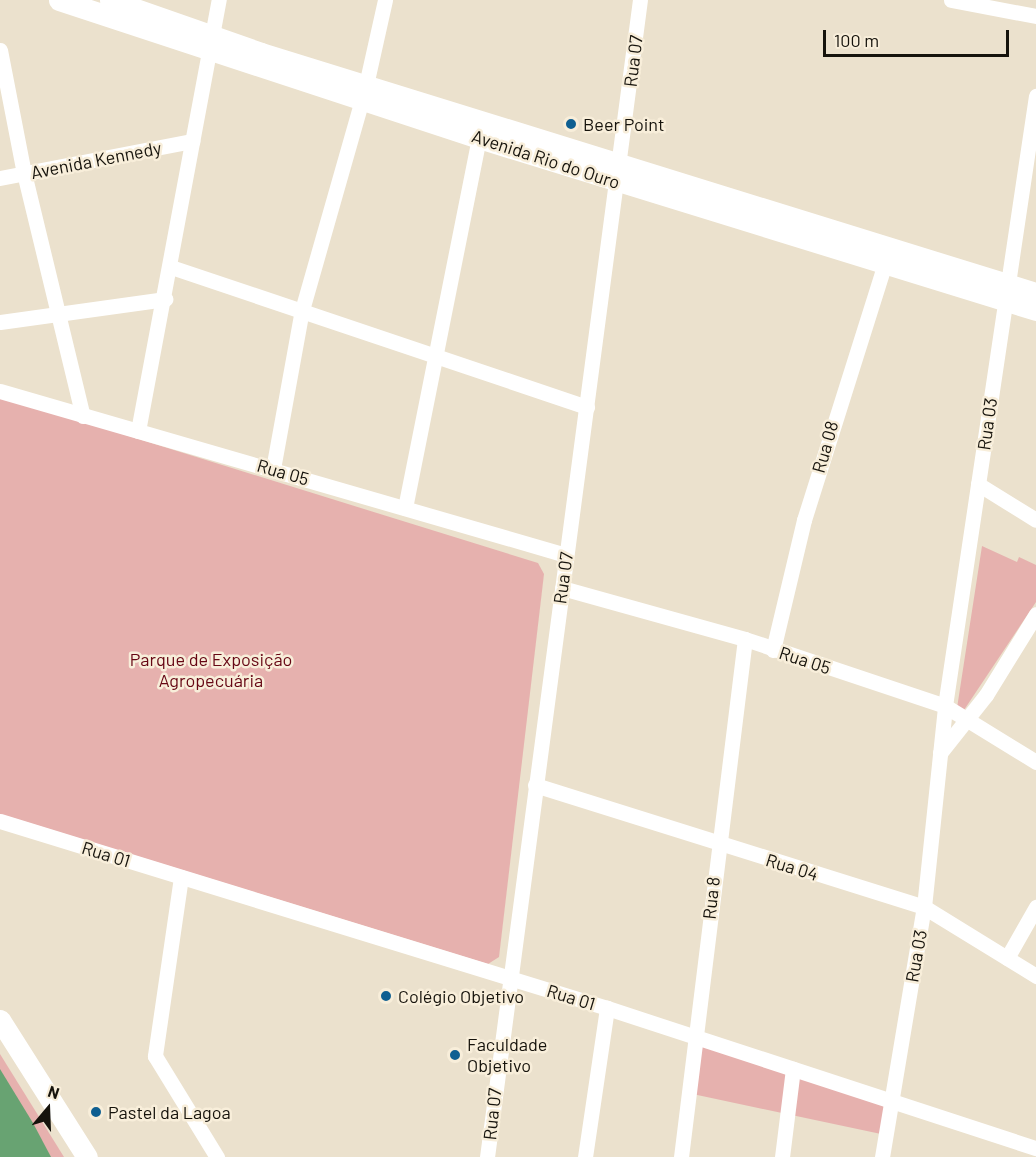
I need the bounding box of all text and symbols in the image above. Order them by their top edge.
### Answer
scale bar [826,18,1012,56]
text: 100 m [834,29,879,51]
street label: Rua 07 [619,34,647,88]
place label: Beer Point [583,113,665,135]
marker: Beer Point [564,117,578,131]
street label: Avenida Rio do Ouro [469,125,623,193]
street label: Avenida Kennedy [29,137,163,183]
street label: Rua 03 [973,396,1001,452]
street label: Rua 08 [807,419,843,475]
street label: Rua 05 [255,454,311,490]
street label: Rua 07 [549,551,577,605]
street label: Rua 05 [777,642,833,678]
park label: Parque de Exposição Agropecuária [130,649,292,692]
street label: Rua 01 [79,836,133,872]
street label: Rua 04 [763,849,821,885]
street label: Rua 8 [698,876,724,920]
street label: Rua 03 [901,928,931,984]
street label: Rua 01 [544,979,598,1015]
place label: Colégio Objetivo [398,985,524,1007]
marker: Colégio Objetivo [379,989,393,1003]
place label: Faculdade Objetivo [467,1034,547,1076]
marker: Faculdade Objetivo [448,1048,462,1062]
north arrow [18,1079,78,1139]
text: N [46,1081,62,1102]
street label: Rua 07 [479,1087,505,1141]
place label: Pastel da Lagoa [108,1101,231,1123]
marker: Pastel da Lagoa [89,1105,103,1119]

